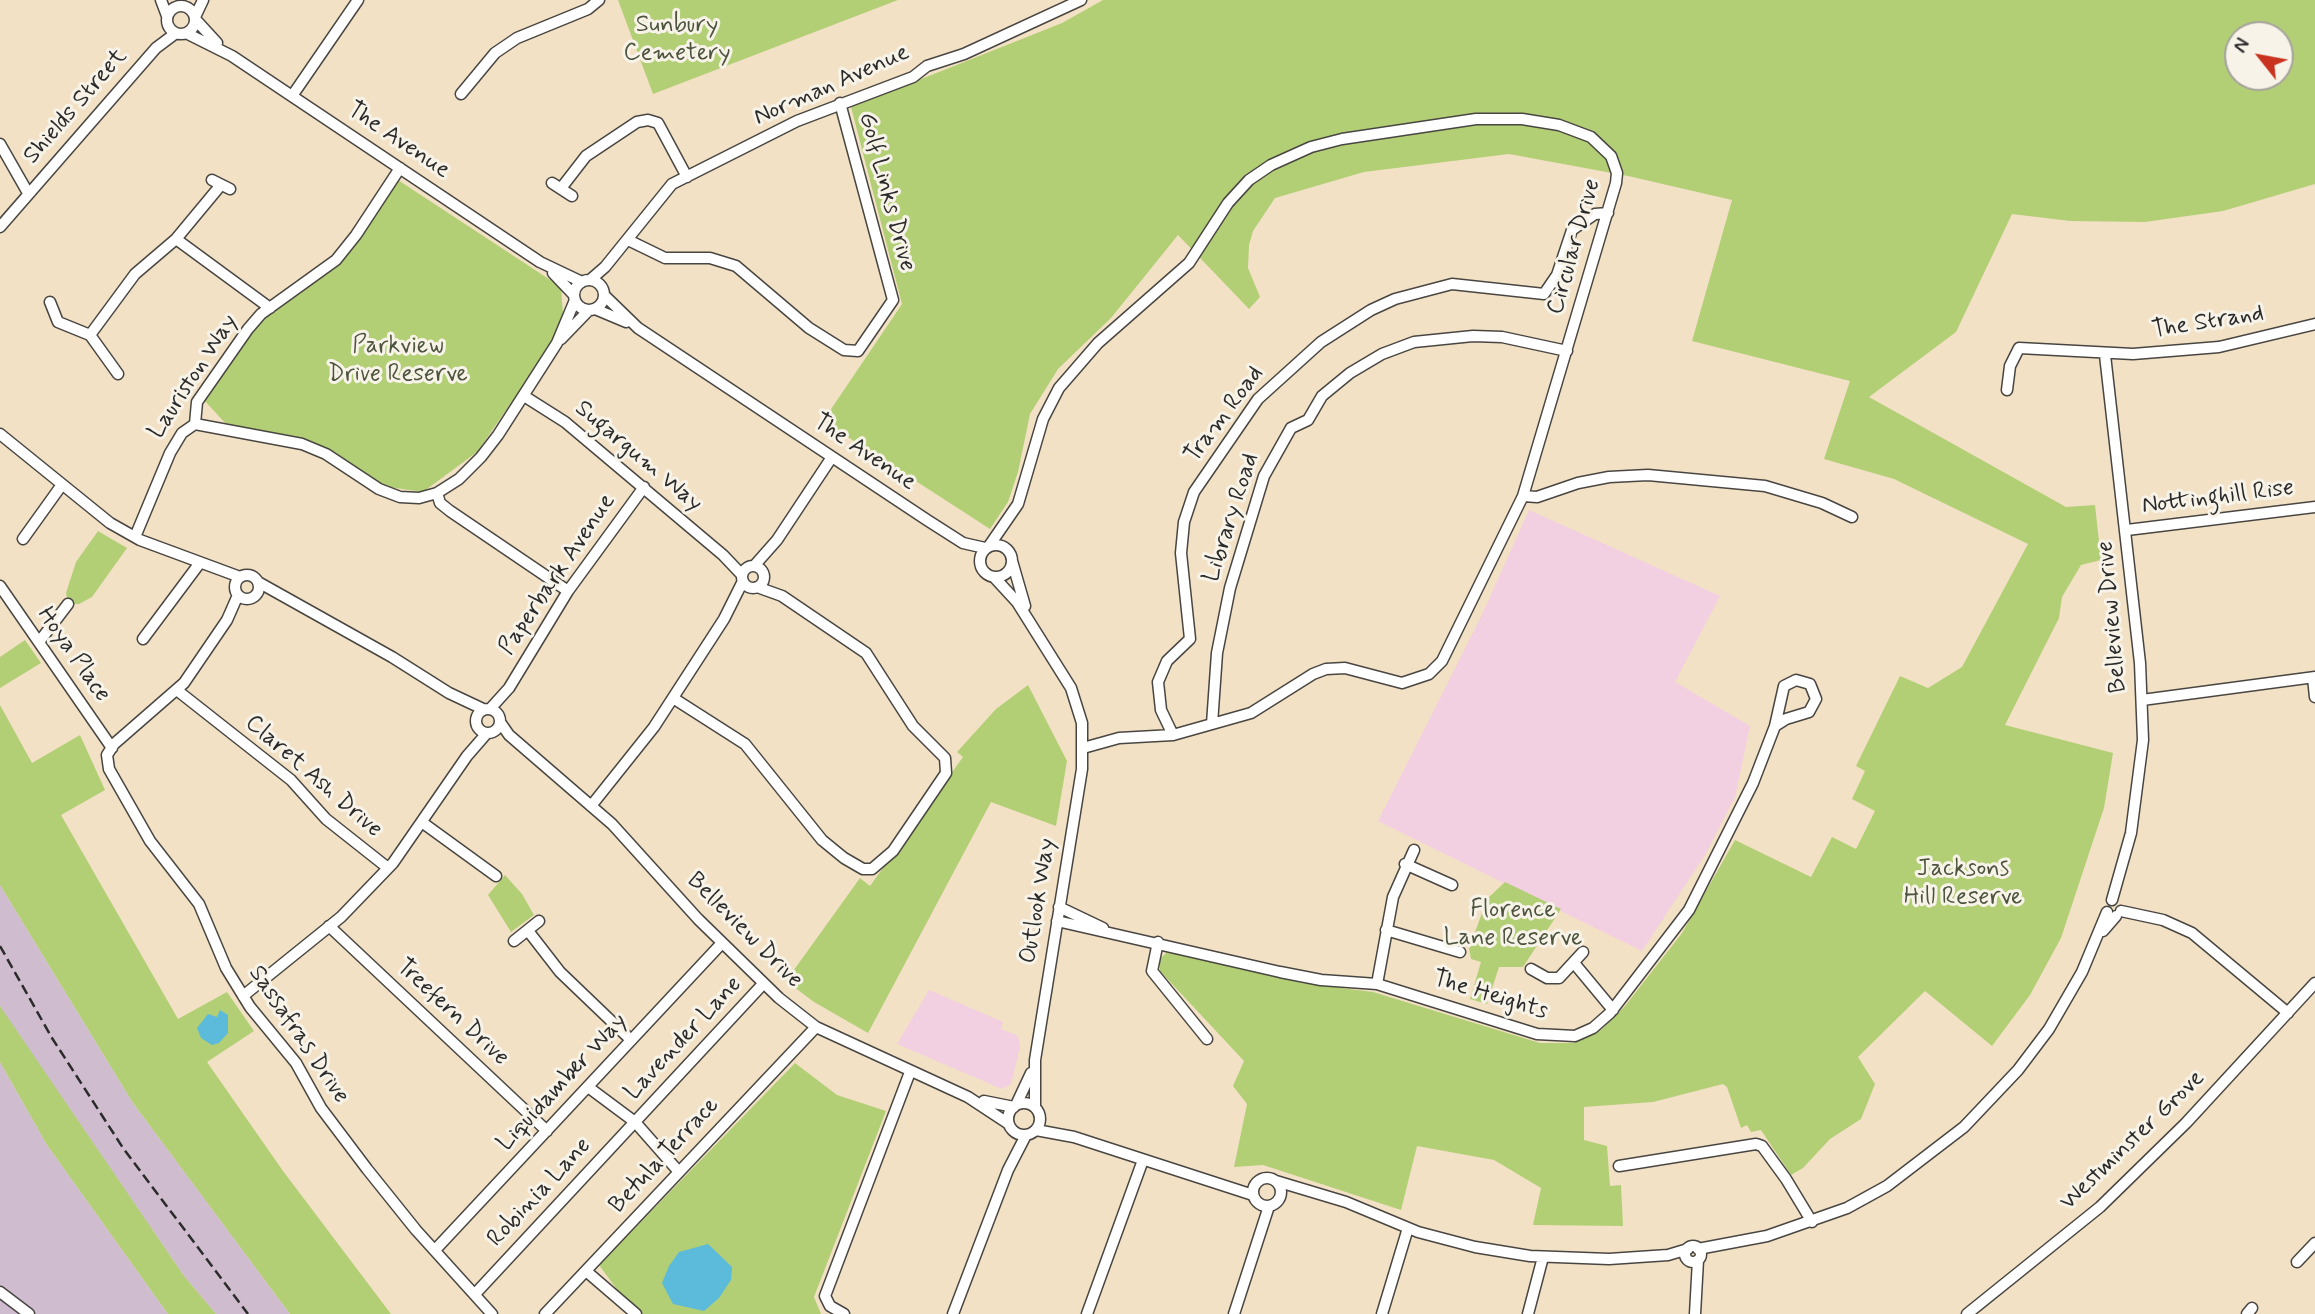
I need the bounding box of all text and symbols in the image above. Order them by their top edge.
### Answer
park label: Sunbury Cemetery [623,12,731,68]
north arrow [2224,21,2294,91]
text: N [2228,34,2256,58]
street label: Norman Avenue [750,39,914,133]
street label: Shields Street [18,43,134,171]
street label: The Avenue [341,96,455,186]
street label: Golf Links Drive [851,109,921,275]
street label: Circular Drive [1542,176,1608,318]
street label: The Strand [2150,300,2266,346]
street label: Lauriston Way [143,309,245,445]
park label: Parkview Drive Reserve [328,333,468,389]
street label: Tram Road [1179,361,1271,469]
street label: Sugargum Way [568,395,708,519]
street label: The Avenue [807,408,921,498]
street label: Library Road [1198,450,1266,586]
street label: Nottinghill Rise [2140,474,2296,522]
street label: Paperbark Avenue [493,489,623,661]
street label: Belleview Drive [2092,540,2134,694]
street label: Hoya Place [30,602,116,708]
street label: Claret Ash Drive [238,709,388,845]
street label: Outlook Way [1015,836,1063,966]
park label: Jacksons Hill Reserve [1904,856,2022,912]
street label: Belleview Drive [680,867,808,995]
park label: Florence Lane Reserve [1444,897,1582,953]
street label: Treefern Drive [389,953,515,1073]
street label: Sassafras Drive [241,961,355,1109]
street label: The Heights [1429,965,1551,1027]
street label: Lavender Lane [619,971,749,1107]
street label: Liquidamber Way [492,1008,634,1158]
street label: Westminster Grove [2055,1065,2211,1217]
street label: Betula Terrace [604,1092,726,1220]
street label: Robinia Lane [482,1132,598,1254]

